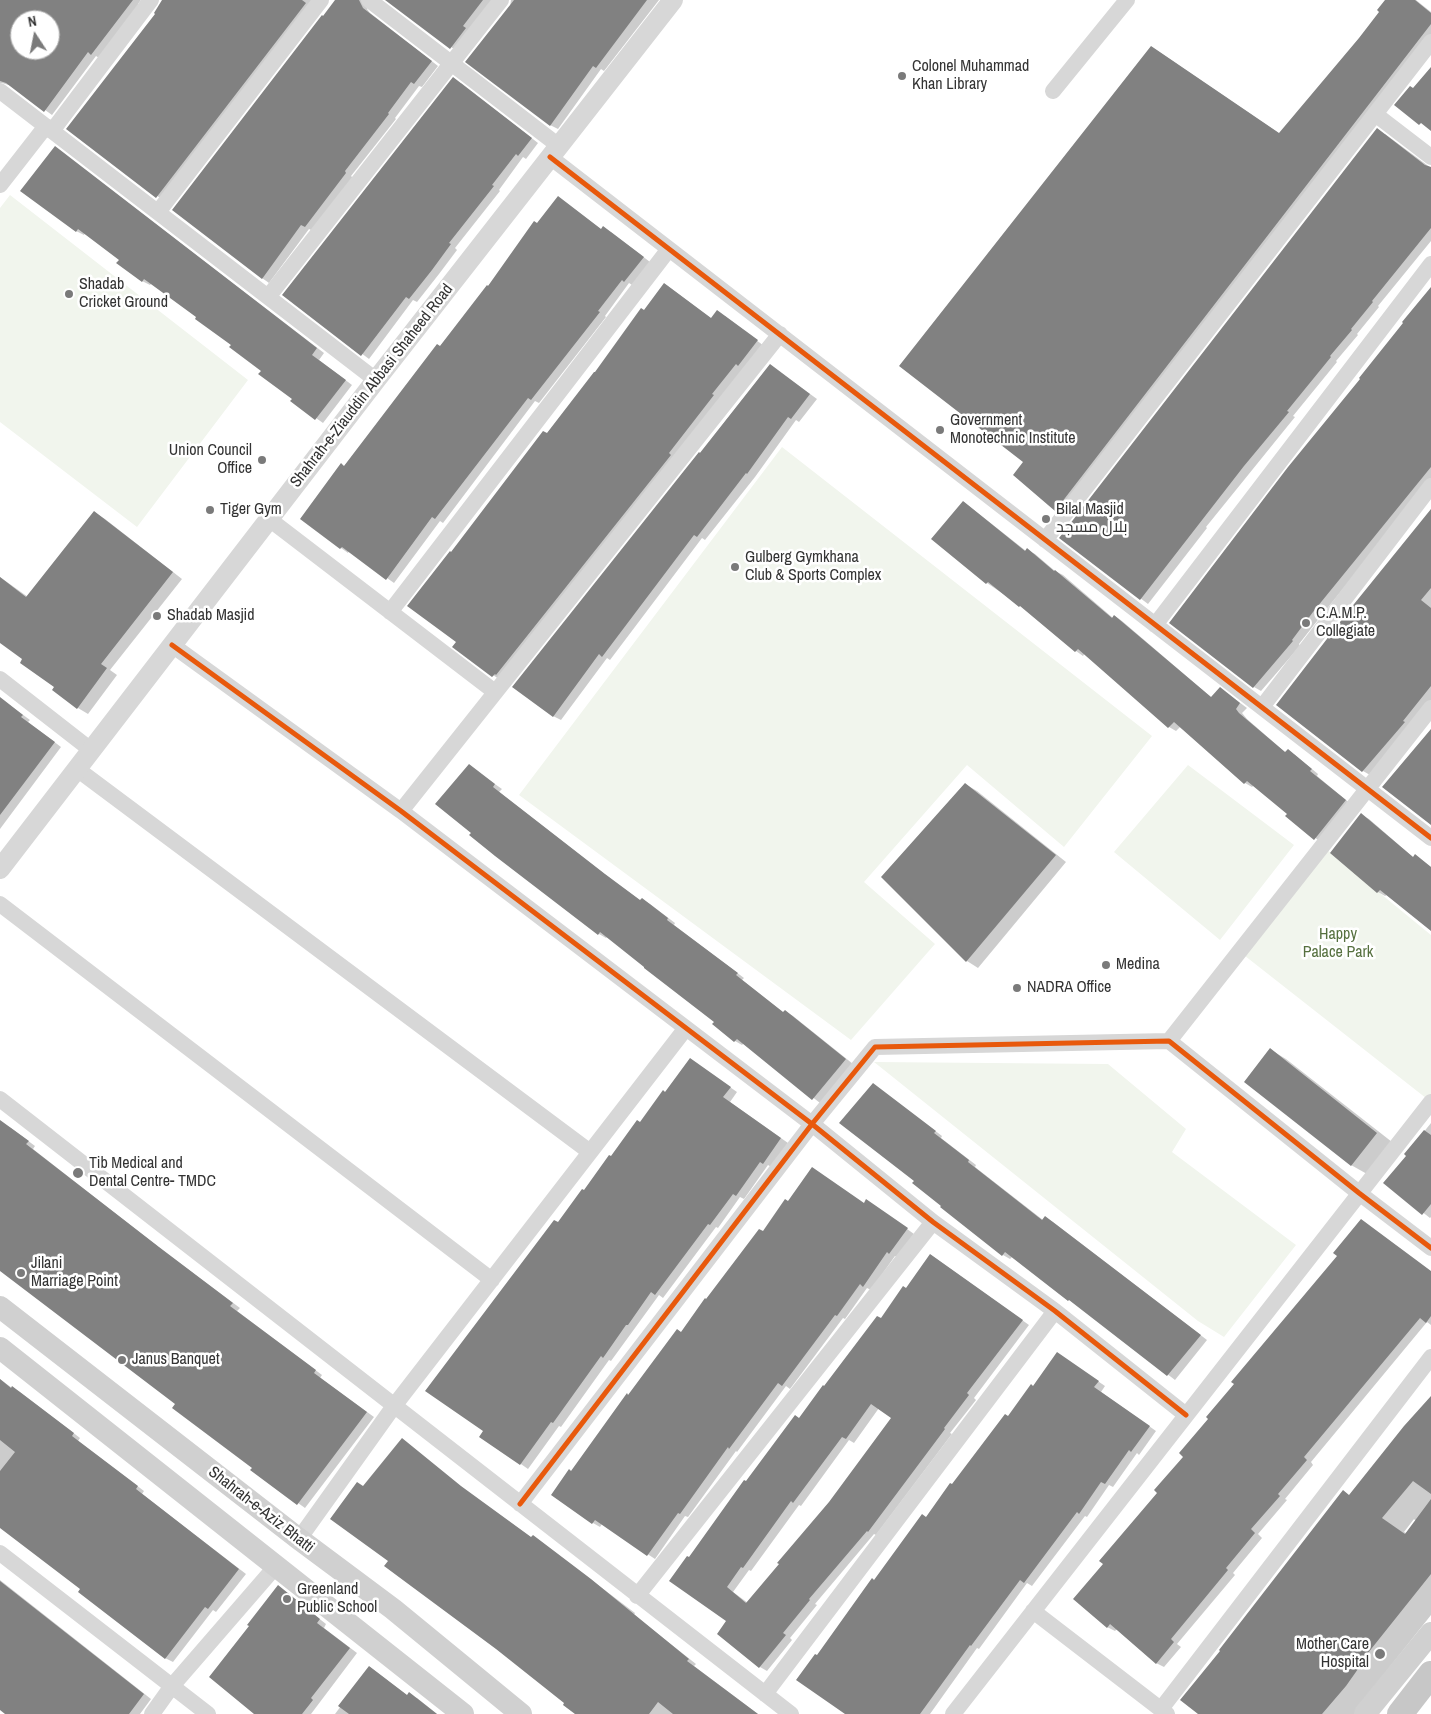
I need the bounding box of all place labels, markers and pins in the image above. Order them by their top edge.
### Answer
place label: Colonel Muhammad Khan Library [912,57,1029,95]
marker: Colonel Muhammad Khan Library [896,70,908,82]
place label: Shadab Cricket Ground [79,275,168,313]
marker: Shadab Cricket Ground [63,288,75,300]
place label: Government Monotechnic Institute [950,411,1075,449]
marker: Government Monotechnic Institute [934,424,946,436]
place label: Union Council Office [169,441,252,479]
marker: Union Council Office [256,454,268,466]
place label: Tiger Gym [220,500,282,520]
place label: Bilal Masjid بلال مسجد [1056,500,1128,538]
marker: Tiger Gym [204,504,216,516]
marker: Bilal Masjid بلال مسجد [1040,513,1052,525]
place label: Gulberg Gymkhana Club & Sports Complex [745,548,881,586]
marker: Gulberg Gymkhana Club & Sports Complex [729,561,741,573]
place label: C.A.M.P. Collegiate [1316,604,1375,642]
place label: Shadab Masjid [167,606,255,626]
marker: Shadab Masjid [151,610,163,622]
marker: C.A.M.P. Collegiate [1300,617,1312,629]
place label: Medina [1116,955,1160,975]
marker: Medina [1100,959,1112,971]
place label: NADRA Office [1027,978,1111,998]
marker: NADRA Office [1011,982,1023,994]
place label: Tib Medical and Dental Centre- TMDC [89,1154,216,1192]
marker: Tib Medical and Dental Centre- TMDC [71,1166,85,1180]
place label: Jilani Marriage Point [31,1254,118,1292]
marker: Jilani Marriage Point [15,1267,27,1279]
place label: Janus Banquet [132,1350,220,1370]
marker: Janus Banquet [116,1354,128,1366]
place label: Greenland Public School [297,1580,377,1618]
marker: Greenland Public School [281,1593,293,1605]
place label: Mother Care Hospital [1296,1635,1369,1673]
marker: Mother Care Hospital [1373,1647,1387,1661]

